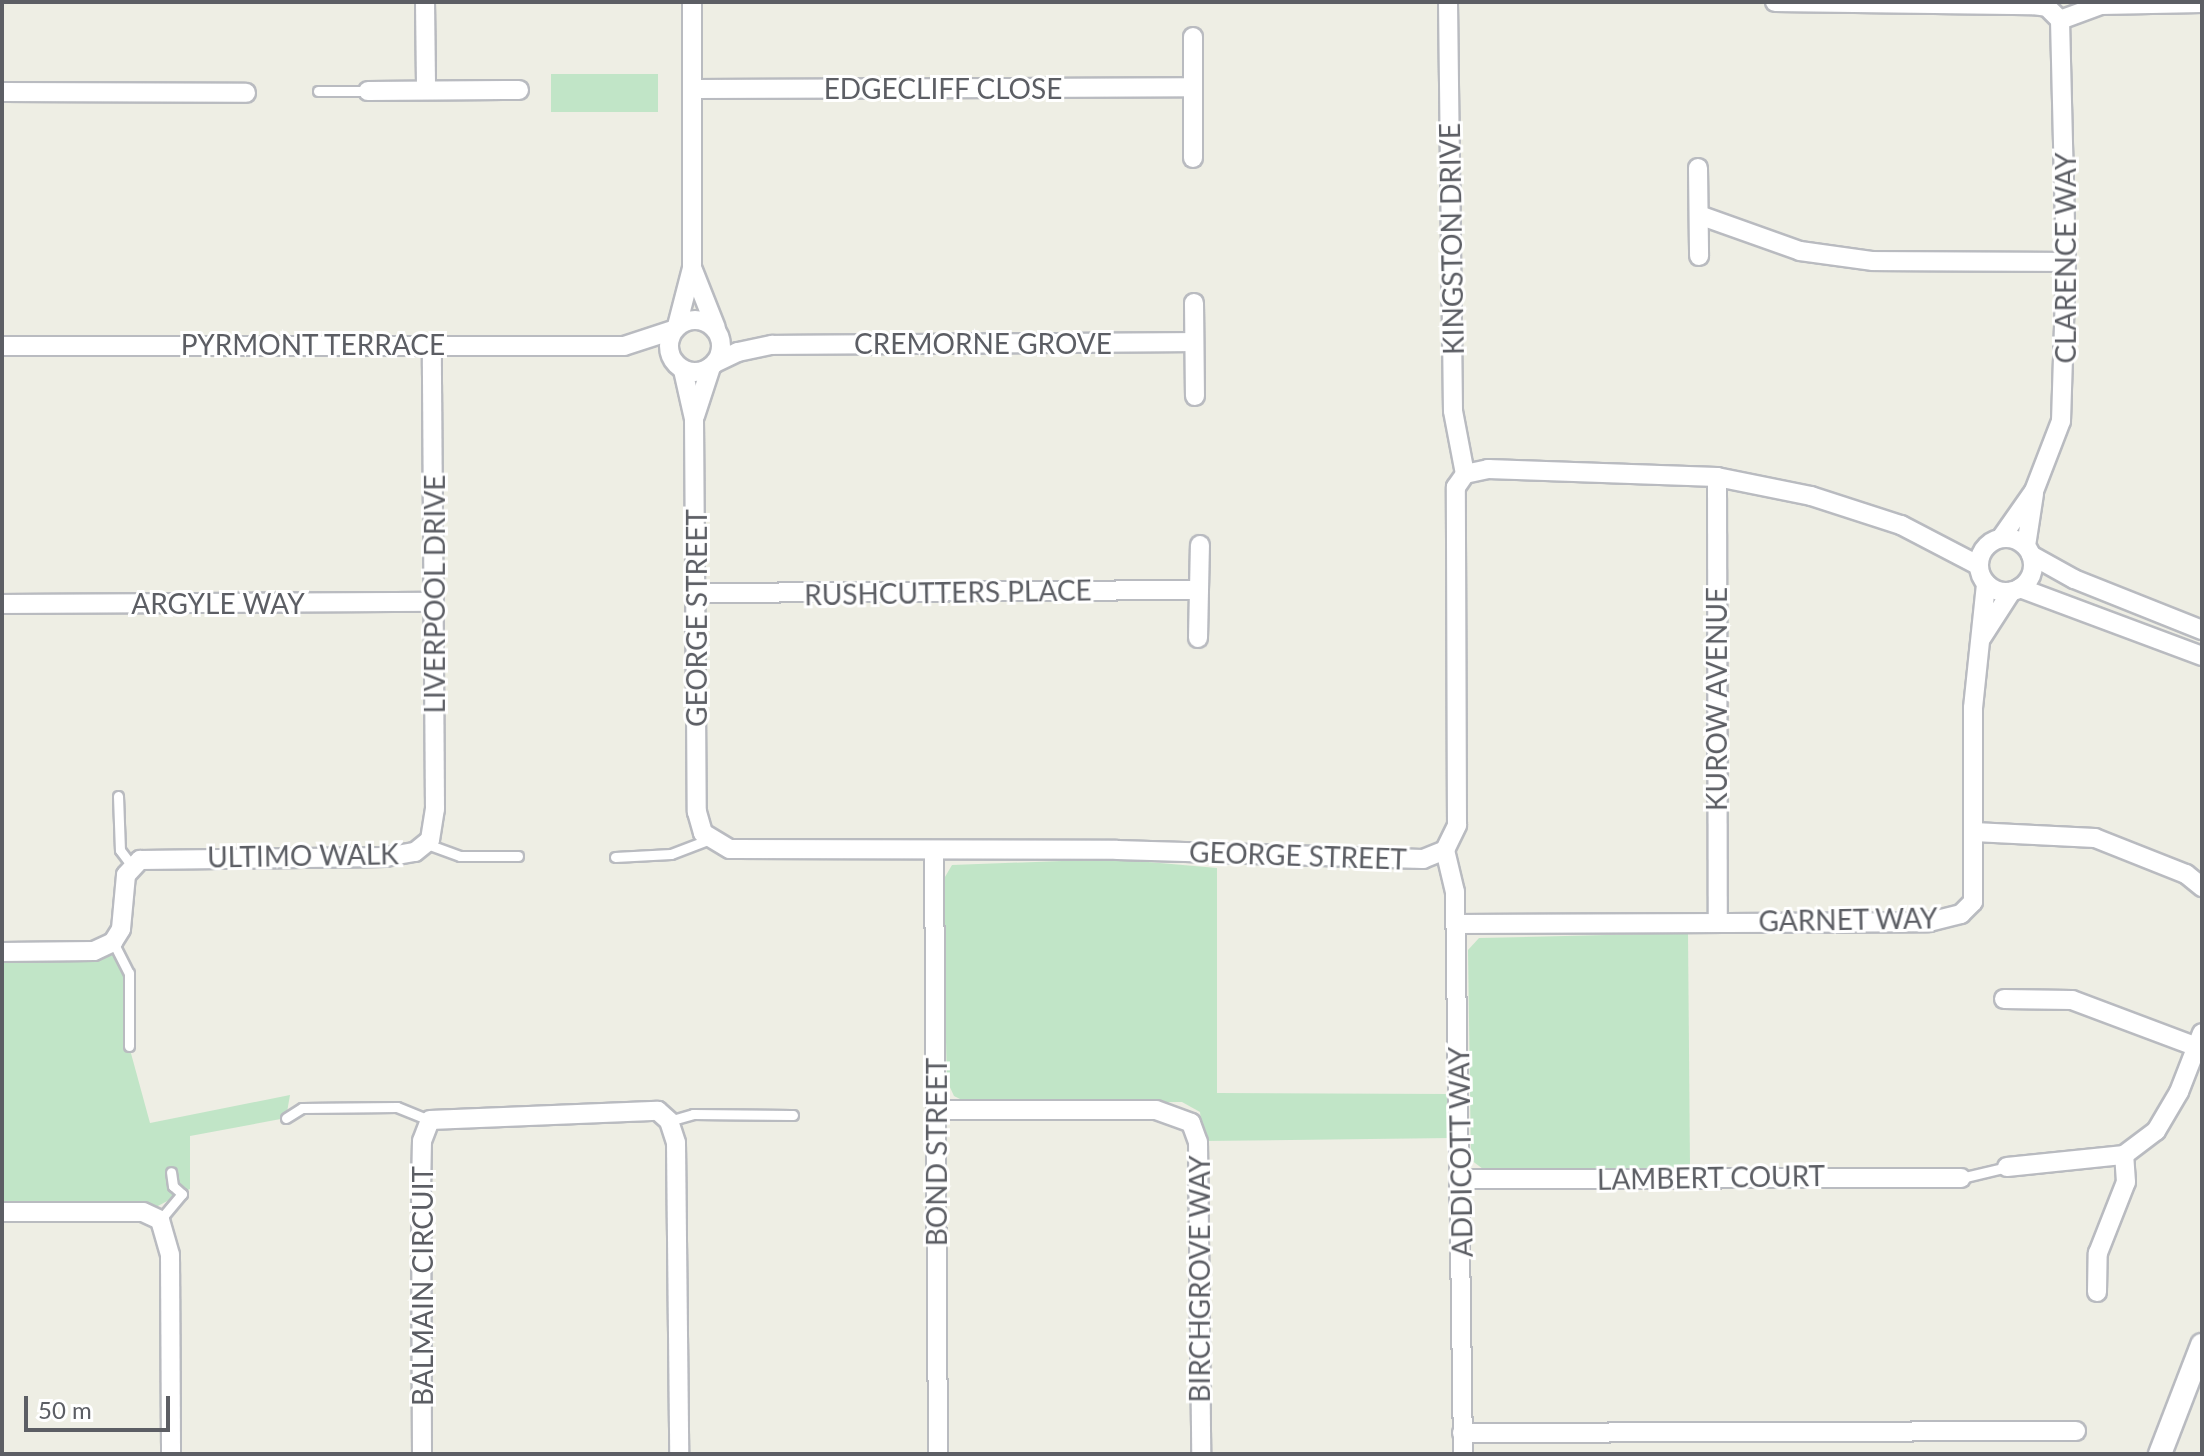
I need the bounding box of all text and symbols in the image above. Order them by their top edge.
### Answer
street label: EDGECLIFF CLOSE [823,71,1063,105]
street label: KINGSTON DRIVE [1432,123,1470,355]
street label: CLARENCE WAY [2048,152,2082,364]
street label: CREMORNE GROVE [854,326,1112,360]
street label: PYRMONT TERRACE [180,327,446,361]
street label: LIVERPOOL DRIVE [417,474,451,714]
street label: GEORGE STREET [679,509,713,727]
street label: RUSHCUTTERS PLACE [804,573,1092,611]
street label: ARGYLE WAY [131,586,305,620]
street label: KUROW AVENUE [1699,586,1733,812]
street label: GEORGE STREET [1189,834,1407,876]
street label: ULTIMO WALK [207,837,399,873]
street label: GARNET WAY [1758,901,1938,937]
street label: ADDICOTT WAY [1441,1046,1479,1258]
street label: BOND STREET [919,1058,953,1246]
street label: BIRCHGROVE WAY [1182,1155,1216,1403]
street label: LAMBERT COURT [1596,1158,1826,1196]
street label: BALMAIN CIRCUIT [405,1166,439,1406]
scale bar [28,1380,174,1430]
text: 50 m [38,1395,92,1424]

